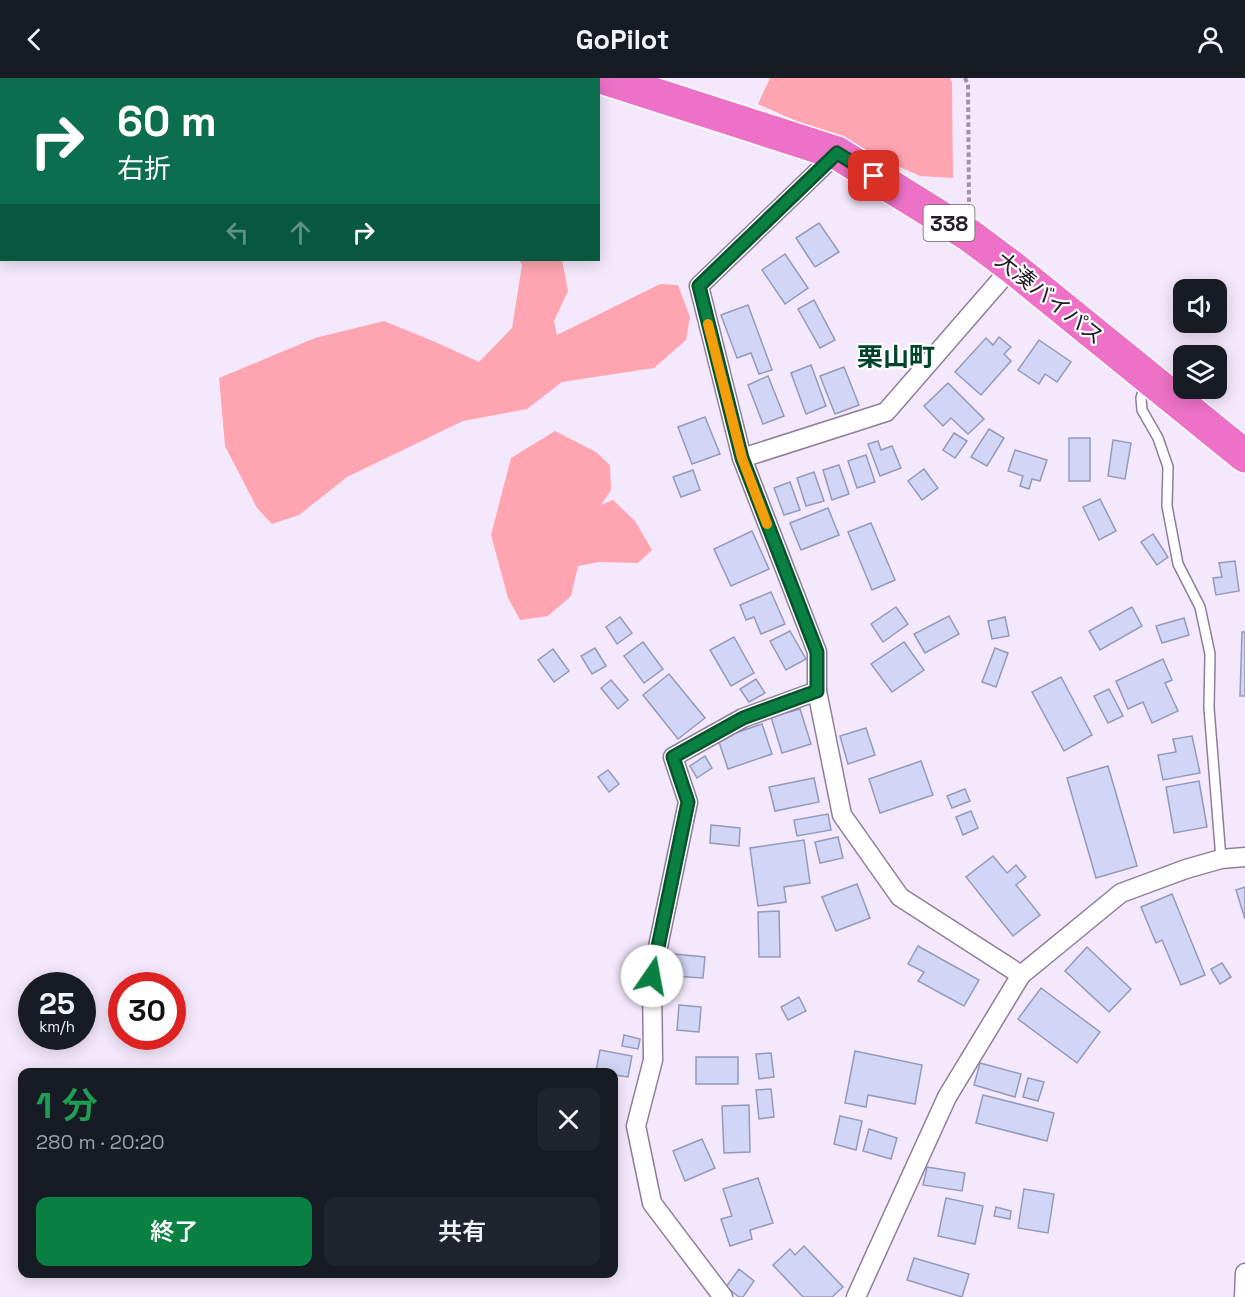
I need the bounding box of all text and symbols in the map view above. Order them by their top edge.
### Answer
text: GoPilot [576,22,669,57]
icon: back [18,23,51,56]
icon: person [1194,23,1227,56]
text: 60 m [117,95,217,148]
icon: right [18,102,96,180]
pin [848,150,899,201]
text: 右折 [117,151,171,186]
icon: arrive [857,159,890,192]
road number: 338 [924,205,974,241]
icon: left [221,216,254,249]
icon: ahead [284,216,317,249]
icon: right [347,216,380,249]
street label: 大湊バイパス [990,246,1110,350]
map controls [1173,279,1227,399]
button: sound [1173,279,1227,333]
district label: 栗山町 [857,340,935,374]
button: layers [1173,345,1227,399]
position arrow [620,944,684,1008]
speed limit sign: 30 [108,972,186,1050]
text: 25 [39,984,75,1023]
text: km/h [39,1017,75,1036]
text: 1 分 [36,1083,97,1129]
button: close [537,1088,600,1151]
text: 280 m · 20:20 [36,1129,165,1155]
button: 終了 [36,1197,312,1266]
button: 共有 [324,1197,600,1266]

